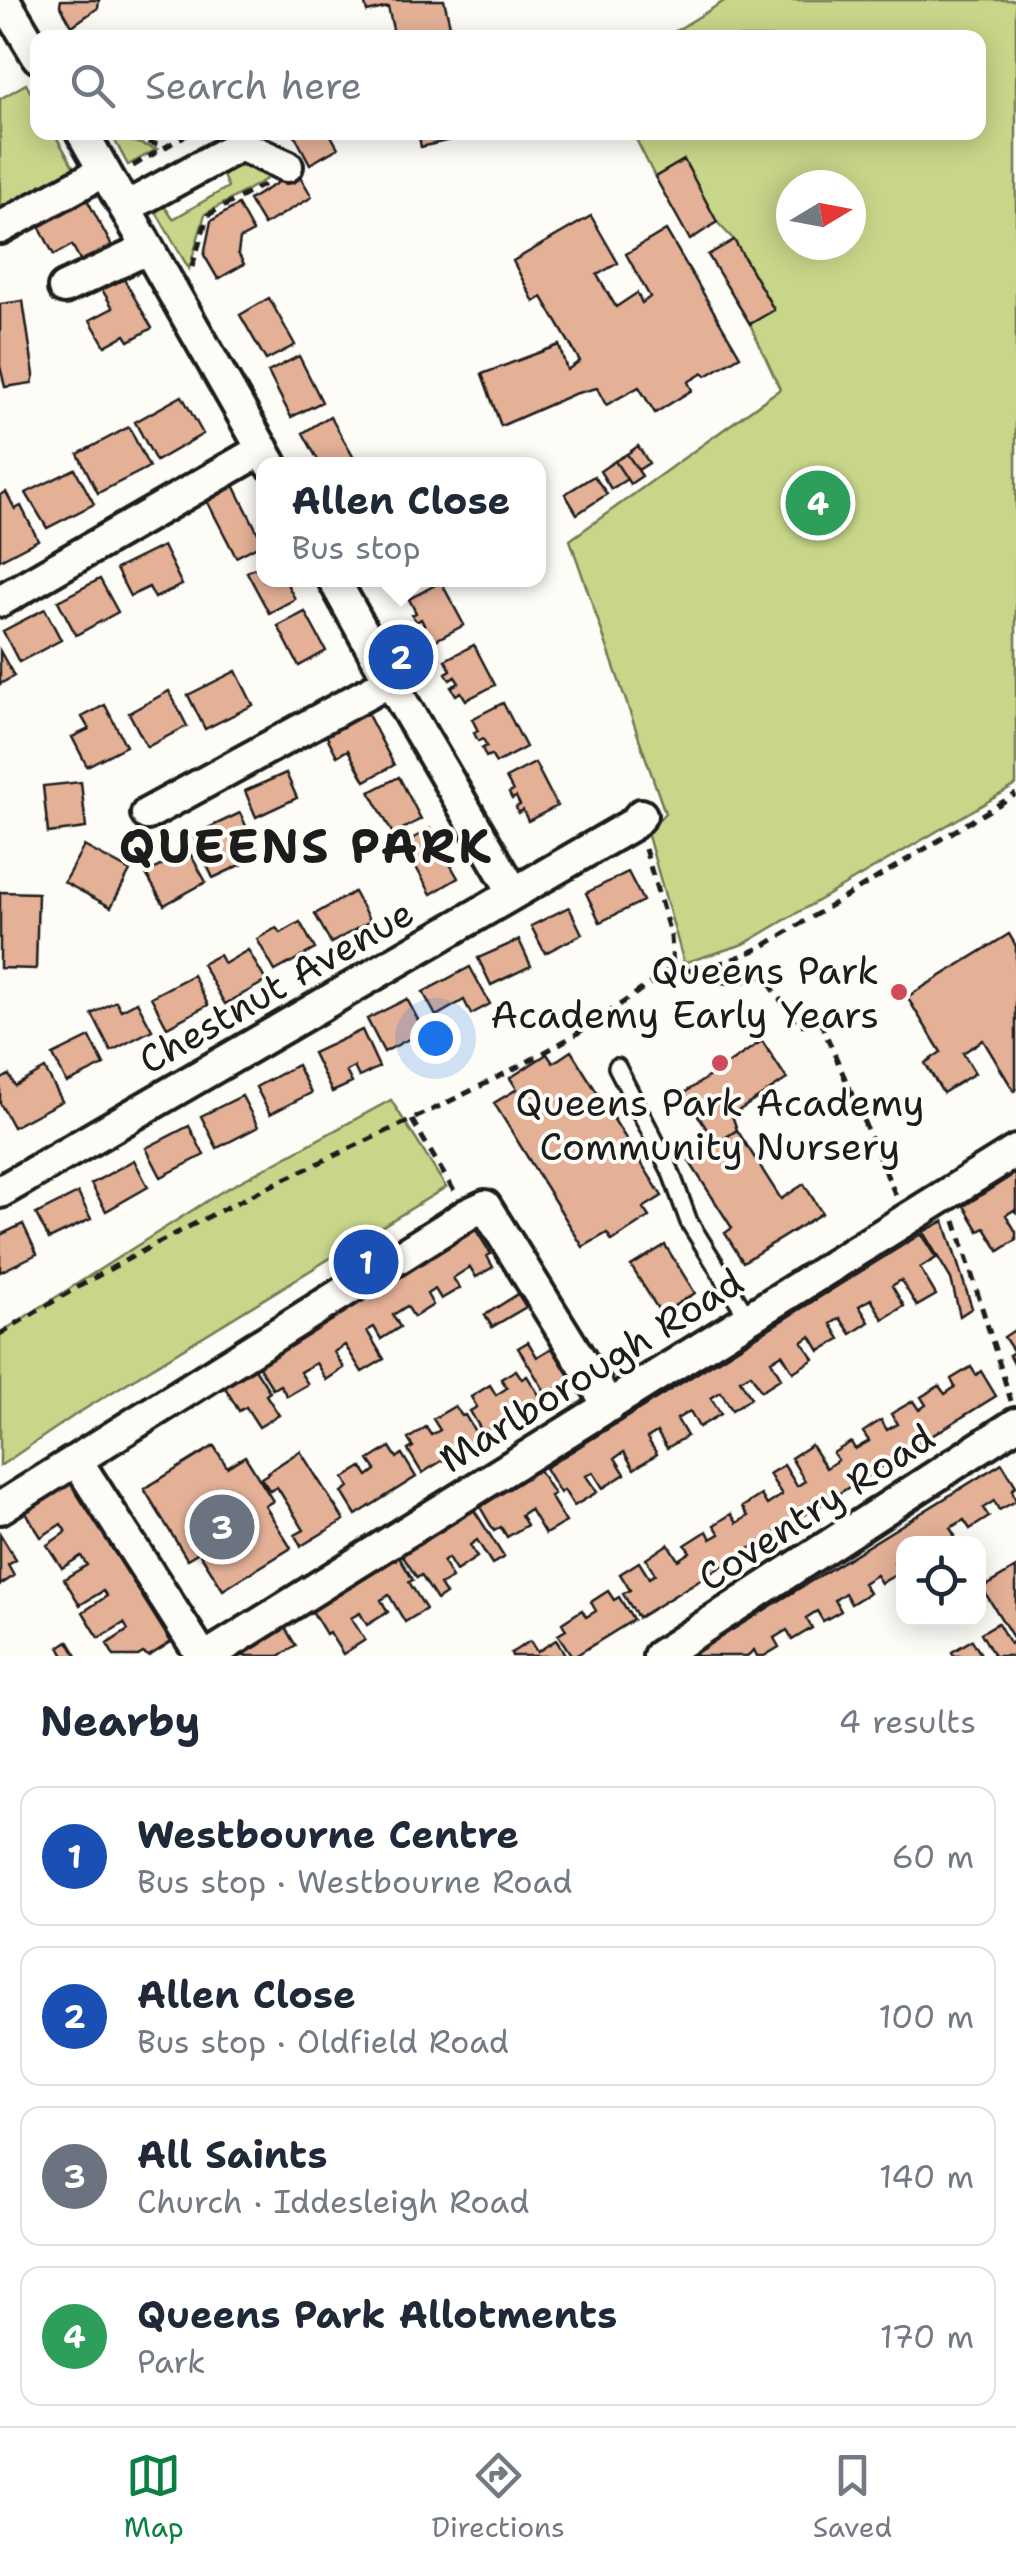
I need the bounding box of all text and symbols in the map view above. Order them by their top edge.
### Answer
search box [30,30,986,140]
icon: search [65,58,120,113]
text: Search here [145,60,362,111]
north arrow [776,170,866,260]
popup [256,457,546,587]
pin: 4 [786,466,850,540]
text: Allen Close [292,475,510,526]
text: Bus stop [292,526,421,569]
pin: 2 [368,620,434,694]
district label: QUEENS PARK [119,814,493,878]
street label: Chestnut Avenue [129,887,423,1085]
place label: Queens Park Academy Early Years [491,945,879,1040]
marker: Queens Park Academy Early Years [888,981,910,1003]
your location [410,1013,461,1064]
marker: Queens Park Academy Community Nursery [709,1052,731,1074]
place label: Queens Park Academy Community Nursery [515,1077,925,1172]
pin: 1 [334,1224,398,1300]
street label: Marlborough Road [429,1256,753,1484]
street label: Coventry Road [688,1412,944,1602]
pin: 3 [190,1490,254,1564]
map controls [896,1536,986,1626]
button: locate [896,1536,986,1626]
text: Nearby [40,1693,200,1749]
text: 4 results [839,1700,976,1743]
text: Westbourne Centre [137,1809,519,1860]
text: 1 [67,1835,82,1878]
text: 60 m [892,1835,974,1878]
text: Bus stop · Westbourne Road [137,1860,572,1903]
text: Allen Close [137,1969,356,2020]
text: 2 [63,1995,86,2038]
text: 100 m [878,1995,974,2038]
text: Bus stop · Oldfield Road [137,2020,509,2063]
text: All Saints [137,2129,328,2180]
text: 3 [63,2155,86,2198]
text: 140 m [879,2155,974,2198]
text: Church · Iddesleigh Road [137,2180,530,2223]
text: Queens Park Allotments [137,2289,617,2340]
text: 4 [63,2315,86,2358]
text: 170 m [880,2315,974,2358]
text: Park [137,2340,206,2383]
tab: Map [124,2448,184,2546]
tab: Directions [431,2448,565,2546]
tab: Saved [813,2448,892,2546]

